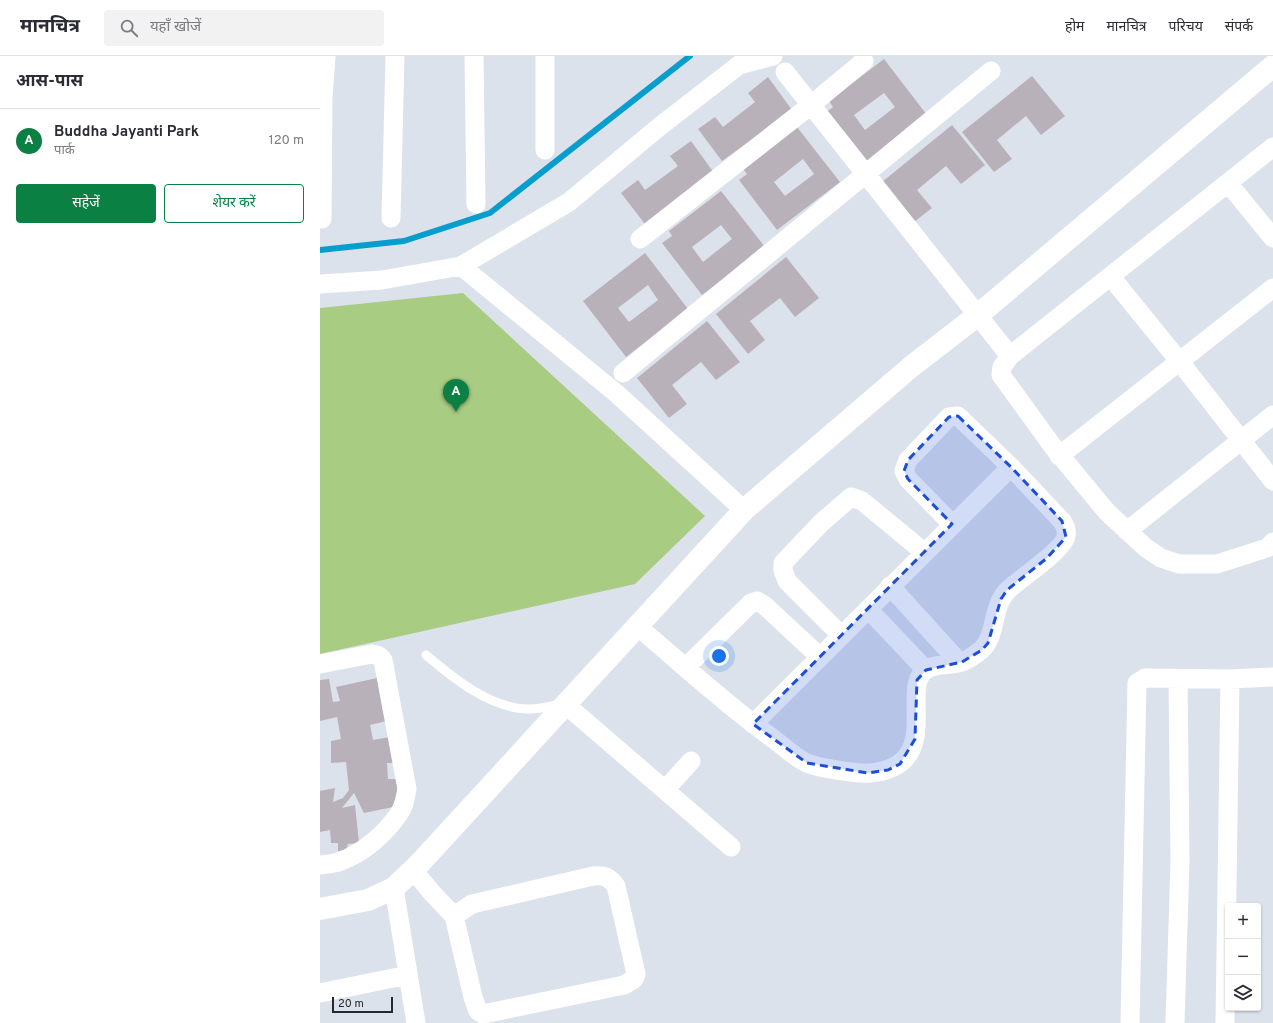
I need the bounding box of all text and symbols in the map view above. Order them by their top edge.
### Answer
search box [104,10,384,46]
text: मानचित्र [20,15,80,39]
icon: search [118,17,140,39]
text: यहाँ खोजें [150,18,201,37]
text: होम [1065,19,1084,36]
text: मानचित्र [1106,19,1147,36]
text: परिचय [1169,19,1203,36]
text: संपर्क [1225,19,1253,36]
text: आस-पास [16,71,83,93]
text: Buddha Jayanti Park [54,123,199,142]
text: A [24,133,34,149]
text: 120 m [269,133,304,149]
text: पार्क [54,143,75,159]
button: सहेजें [16,184,156,223]
button: शेयर करें [164,184,304,223]
pin: A [443,379,469,412]
your location [709,646,729,666]
map controls [1225,903,1261,1011]
button: + [1225,903,1261,939]
button: − [1225,939,1261,975]
button: layers [1225,975,1261,1011]
scale bar [332,995,393,1014]
text: 20 m [338,997,364,1011]

